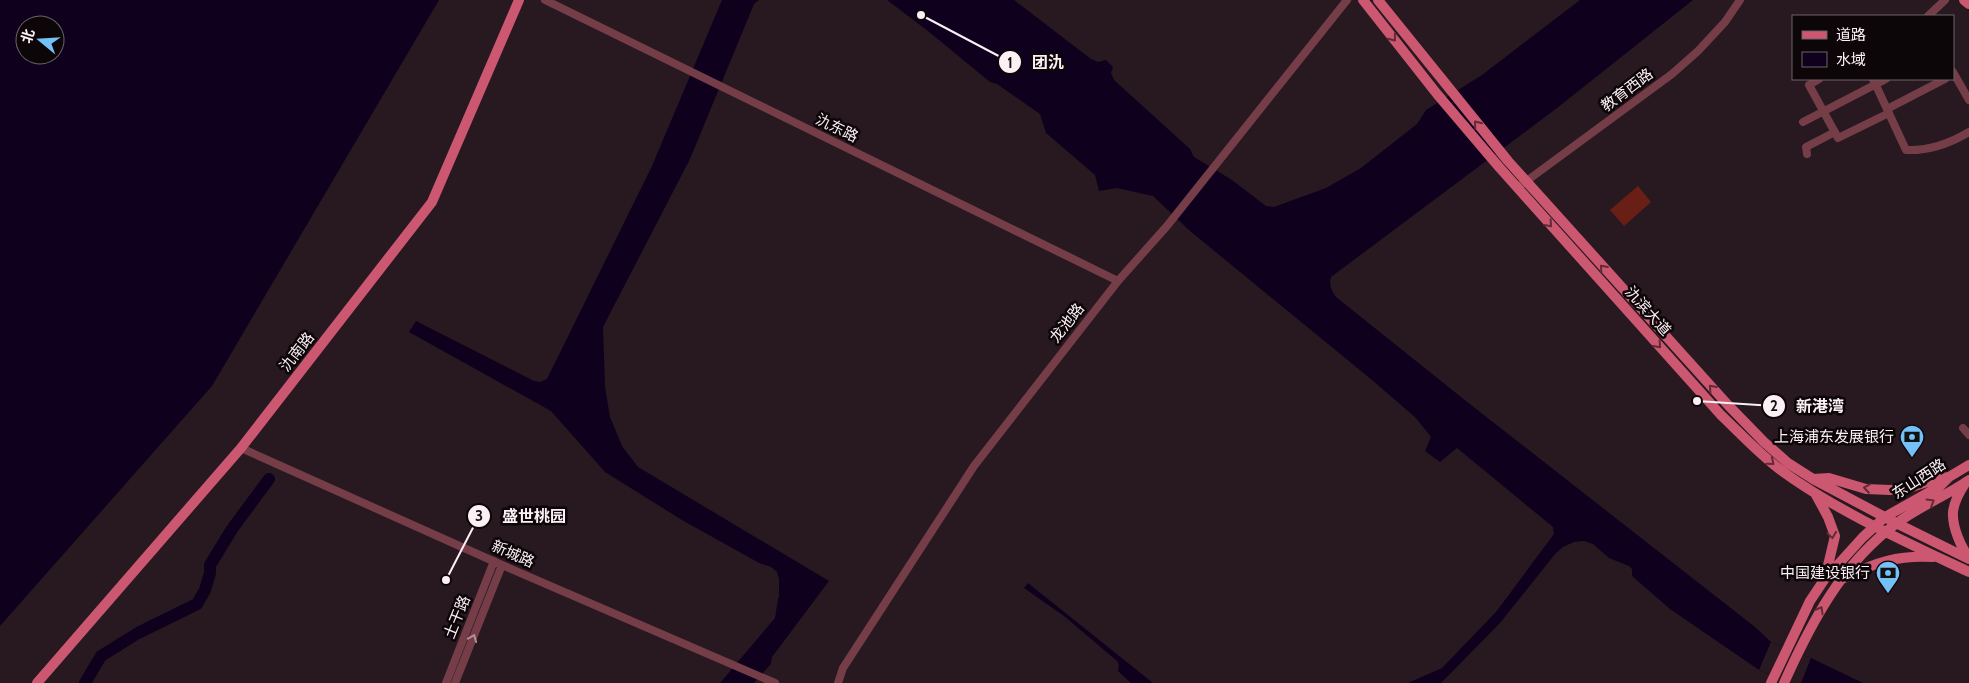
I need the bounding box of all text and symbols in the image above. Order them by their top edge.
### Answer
north arrow [15,15,65,65]
legend [1792,15,1954,80]
text: 道路 [1836,26,1866,44]
text: 北 [17,27,38,45]
one-way arrow [1388,32,1396,41]
callout: 团氿 [997,47,1074,78]
text: 水域 [1836,51,1866,69]
text: 团氿 [1032,53,1064,72]
text: 1 [1007,54,1013,72]
street label: 教育西路 [1598,65,1656,115]
street label: 氿东路 [813,110,861,146]
one-way arrow [1475,121,1483,130]
one-way arrow [1544,219,1553,228]
one-way arrow [1600,264,1609,273]
street label: 氿滨大道 [1621,283,1675,339]
street label: 龙池路 [1046,300,1088,346]
street label: 氿南路 [276,329,318,375]
one-way arrow [1652,339,1661,348]
one-way arrow [1709,385,1718,394]
callout: 新港湾 [1761,391,1854,422]
text: 2 [1770,397,1778,415]
text: 新港湾 [1796,397,1844,416]
bank icon: 上海浦东发展银行 [1899,424,1925,458]
place label: 上海浦东发展银行 [1774,428,1894,446]
street label: 东山西路 [1889,455,1949,503]
one-way arrow [1765,456,1774,464]
one-way arrow [1863,483,1871,494]
one-way arrow [1926,499,1935,509]
callout: 盛世桃园 [467,501,576,532]
text: 3 [475,507,483,525]
text: 盛世桃园 [502,507,566,526]
one-way arrow [1826,531,1837,539]
street label: 新城路 [489,537,537,571]
bank icon: 中国建设银行 [1875,560,1901,594]
place label: 中国建设银行 [1780,564,1870,582]
street label: 土干路 [440,593,474,641]
one-way arrow [1814,606,1824,615]
one-way arrow [466,634,477,643]

